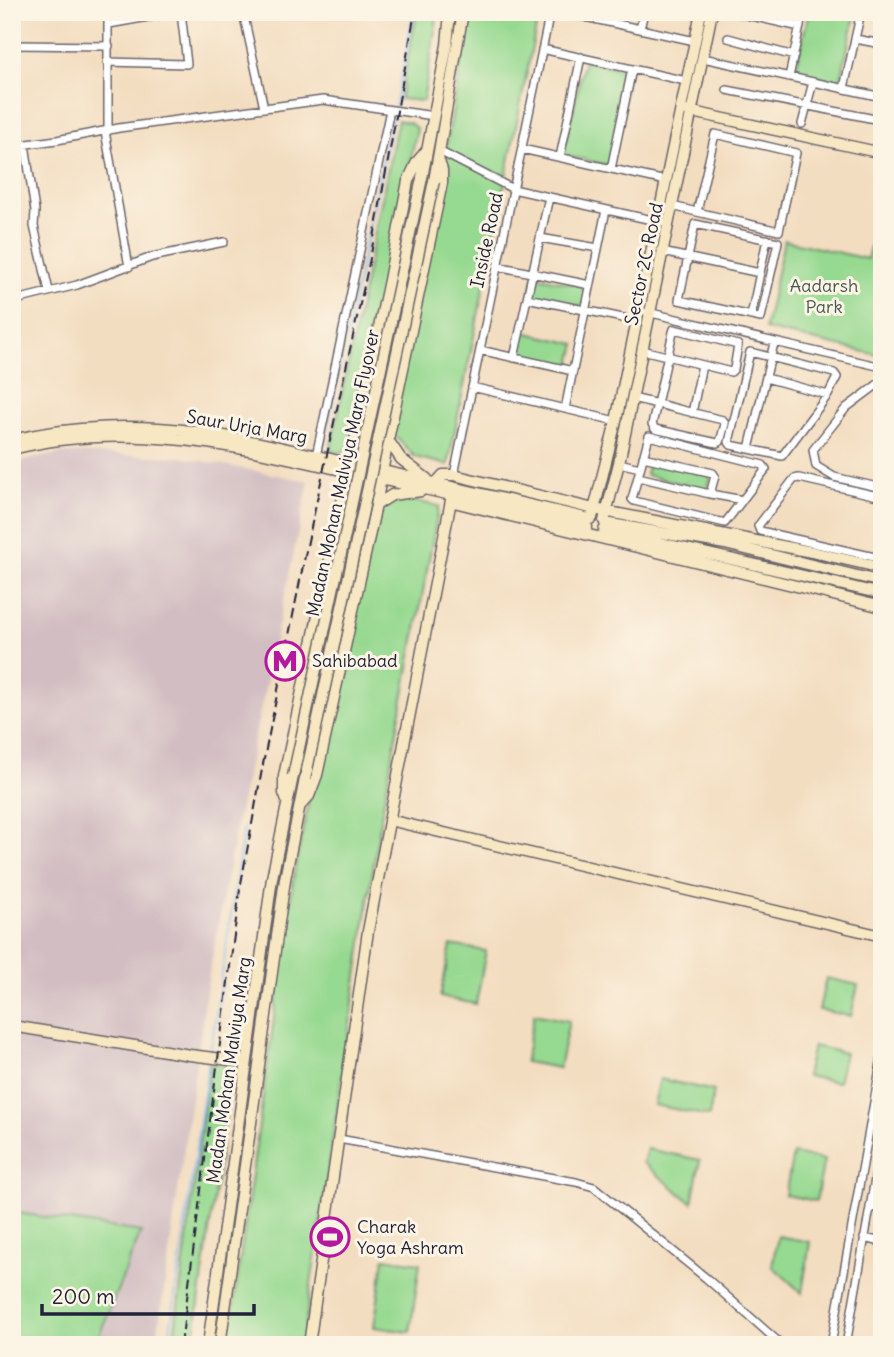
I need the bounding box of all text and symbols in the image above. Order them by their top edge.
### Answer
street label: Inside Road [465,190,508,290]
street label: Sector 2C Road [619,200,668,327]
park label: Aadarsh Park [790,274,858,318]
street label: Madan Mohan Malviya Marg Flyover [301,327,384,619]
street label: Saur Urja Marg [185,405,309,448]
metro station icon: Sahibabad [264,640,306,682]
place label: Sahibabad [312,649,398,672]
street label: Madan Mohan Malviya Marg [201,955,256,1185]
place label: Charak Yoga Ashram [357,1215,464,1259]
sports icon: Charak Yoga Ashram [309,1216,351,1258]
scale bar [42,1273,254,1317]
text: 200 m [52,1283,115,1310]

